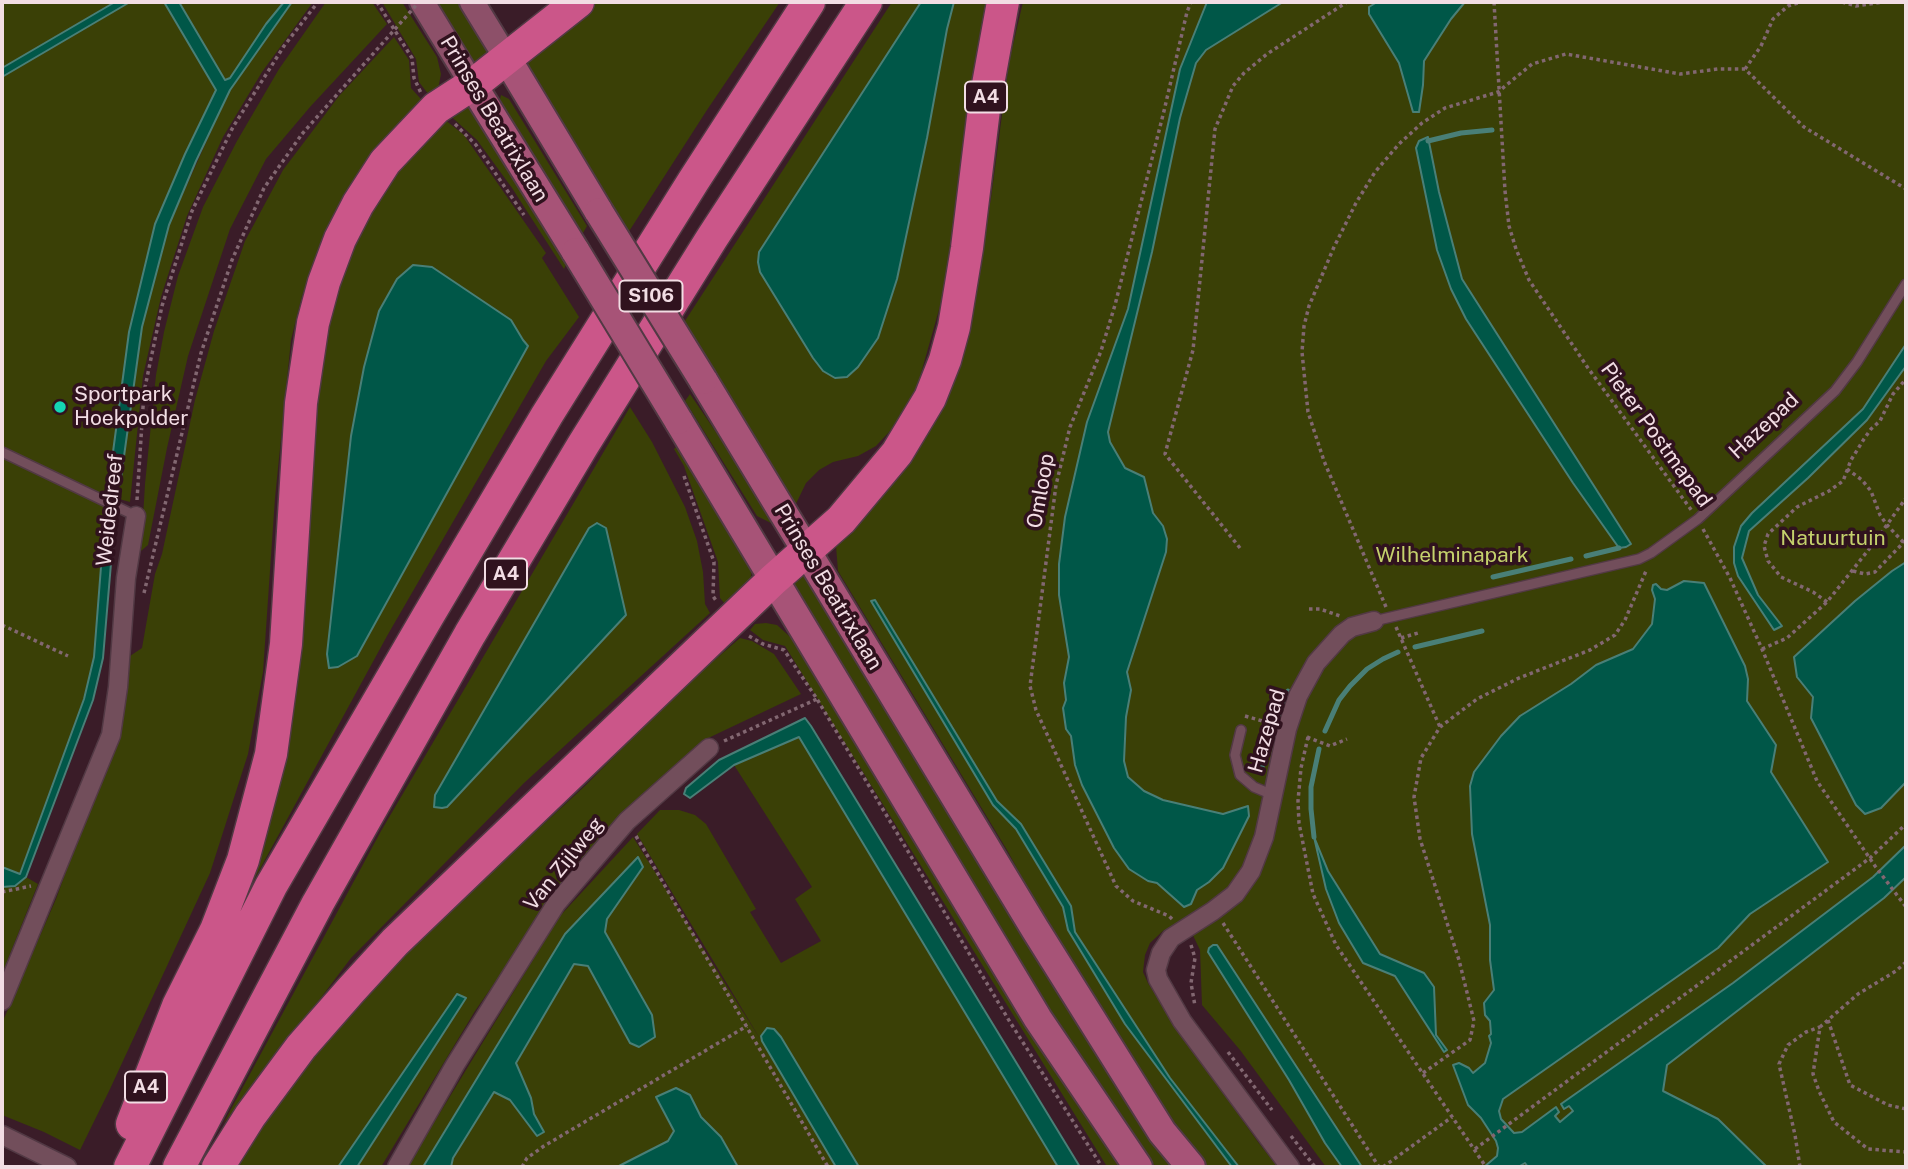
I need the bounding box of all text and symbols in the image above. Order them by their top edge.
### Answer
street label: Prinses Beatrixlaan [434,31,554,207]
road number: A4 [965,82,1007,113]
road number: S106 [620,280,682,312]
street label: Pieter Postmapad [1595,358,1717,512]
place label: Sportpark Hoekpolder [74,382,188,432]
street label: Hazepad [1724,387,1804,465]
marker: Sportpark Hoekpolder [52,399,68,415]
street label: Weidedreef [92,452,128,568]
street label: Omloop [1022,452,1060,530]
street label: Prinses Beatrixlaan [768,499,888,675]
park label: Natuurtuin [1780,526,1886,552]
park label: Wilhelminapark [1375,543,1529,569]
road number: A4 [485,558,527,590]
street label: Hazepad [1243,686,1291,776]
street label: Van Zijlweg [519,812,609,916]
road number: A4 [125,1072,167,1102]

